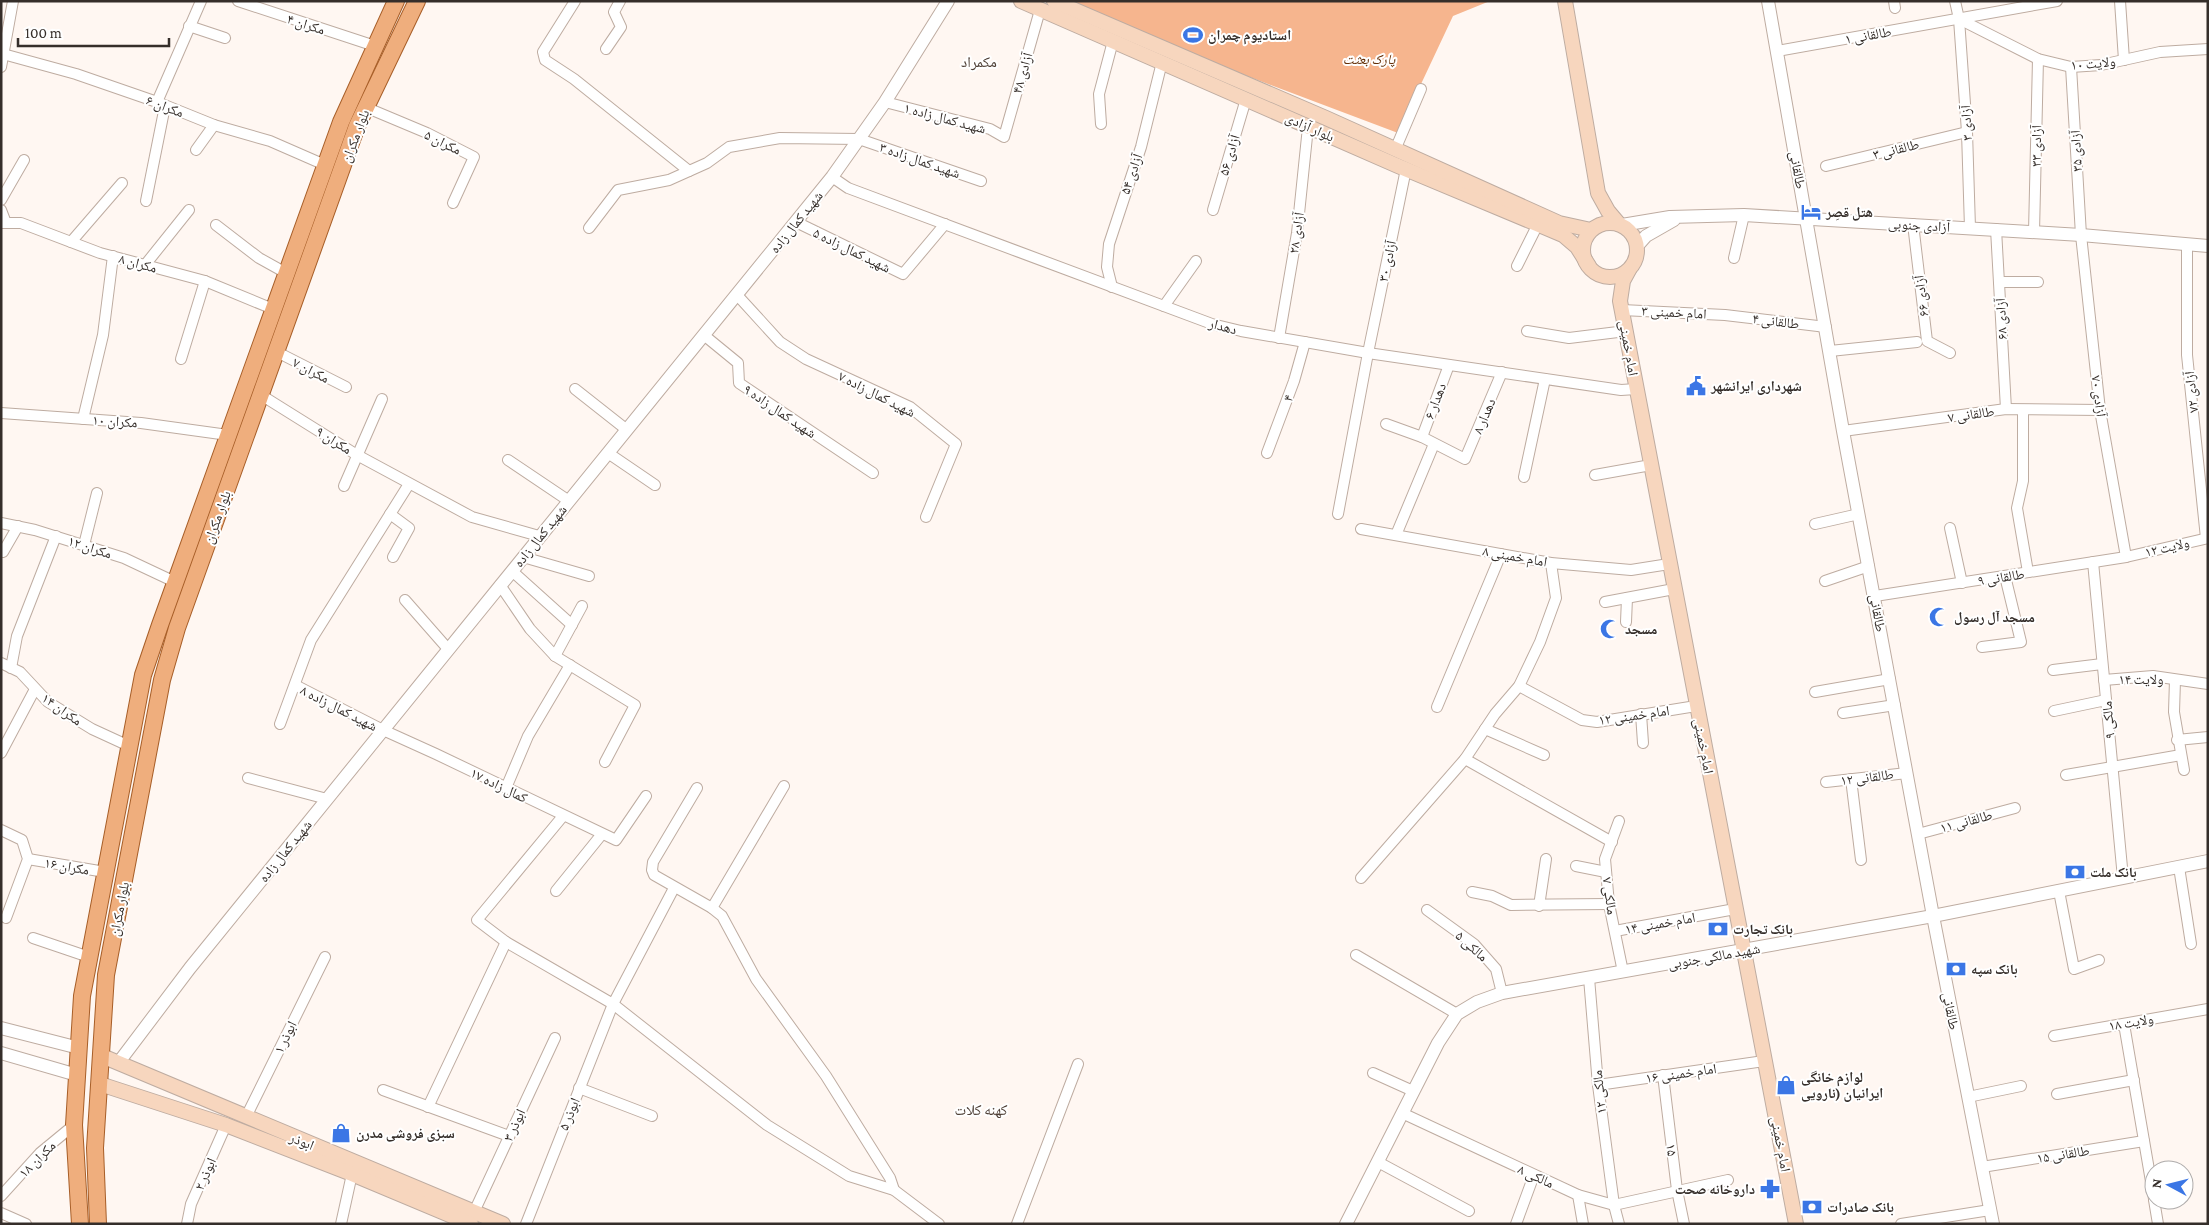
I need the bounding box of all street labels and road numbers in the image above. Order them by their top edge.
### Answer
street label: مکران ۴ [285,10,327,39]
street label: طالقانی ۱ [1843,23,1893,48]
street label: آزادی ۴۸ [1009,50,1037,96]
street label: ولایت ۱۰ [2070,53,2116,74]
street label: مکران ۶ [144,92,186,121]
street label: شهید کمال زاده ۱ [902,99,988,138]
street label: آزادی ۳ [1957,104,1976,141]
street label: بلوار مکران [338,107,373,165]
street label: بلوار آزادی [1283,109,1337,146]
street label: آزادی ۳۳ [2028,125,2045,167]
street label: مکران ۵ [422,126,464,159]
street label: آزادی ۳۵ [2067,129,2086,172]
street label: آزادی ۵۶ [1215,132,1244,178]
street label: طالقانی ۳ [1871,136,1921,163]
street label: شهید کمال زاده ۳ [877,139,962,182]
street label: طالقانی [1786,150,1809,190]
street label: آزادی ۵۴ [1117,151,1146,197]
street label: شهید کمال زاده [766,188,827,257]
street label: آزادی ۲۸ [1285,211,1308,255]
street label: آزادی جنوبی [1887,215,1951,236]
street label: شهید کمال زاده ۵ [810,224,893,277]
street label: آزادی ۳۰ [1375,239,1400,283]
street label: مکران ۸ [117,250,159,277]
street label: آزادی ۶۶ [1910,274,1932,318]
street label: آزادی ۶۸ [1992,297,2011,340]
street label: امام خمینی ۳ [1641,302,1707,324]
street label: طالقانی ۴ [1752,310,1800,333]
street label: دهدار [1206,314,1239,338]
street label: امام خمینی [1614,319,1642,377]
street label: مکران ۷ [290,354,332,387]
street label: شهید کمال زاده ۷ [835,368,918,421]
street label: آزادی ۷۲ [2181,370,2202,414]
street label: آزادی ۷۰ [2088,374,2110,418]
street label: شهید کمال زاده ۹ [740,381,819,442]
street label: دهدار ۶ [1421,381,1450,422]
street label: ۴ [1279,392,1297,404]
street label: دهدار ۸ [1469,396,1500,437]
street label: طالقانی ۷ [1947,403,1996,426]
street label: مکران ۱۰ [92,411,138,432]
street label: مکران ۹ [313,423,355,458]
street label: بلوار مکران [200,488,235,546]
street label: شهید کمال زاده [510,502,571,571]
street label: مکران ۱۲ [66,532,114,563]
street label: ولایت ۱۲ [2143,534,2191,561]
street label: امام خمینی ۸ [1481,542,1548,571]
street label: طالقانی ۹ [1976,565,2026,590]
street label: طالقانی [1866,593,1889,633]
street label: ولایت ۱۴ [2118,671,2164,688]
street label: شهید کمال زاده ۸ [297,682,380,735]
street label: مکران ۱۴ [38,689,85,729]
street label: مالکی ۹ [2098,700,2119,740]
street label: امام خمینی ۱۲ [1598,702,1671,730]
street label: امام خمینی [1689,717,1717,775]
street label: کمال زاده ۱۷ [467,764,530,807]
street label: طالقانی ۱۲ [1840,766,1895,789]
street label: طالقانی ۱۱ [1938,806,1994,837]
street label: شهید کمال زاده [255,817,316,886]
street label: مکران ۱۶ [43,854,91,879]
street label: مالکی ۷ [1598,876,1621,916]
street label: بلوار مکران [106,880,133,938]
street label: امام خمینی ۱۴ [1623,909,1697,939]
street label: مالکی ۵ [1452,927,1491,965]
street label: شهید مالکی جنوبی [1667,940,1762,973]
street label: طالقانی [1939,991,1962,1031]
street label: ولایت ۱۸ [2107,1010,2155,1035]
street label: ابوذر ۱ [270,1018,301,1056]
street label: امام خمینی ۱۶ [1645,1060,1718,1088]
street label: مالکی ۱۲ [1589,1069,1610,1115]
street label: ابوذر ۵ [555,1095,584,1133]
street label: ابوذر ۳ [500,1106,529,1144]
street label: امام خمینی [1766,1115,1794,1173]
street label: ابوذر [286,1129,317,1154]
street label: مکران ۱۸ [15,1137,59,1181]
street label: طالقانی ۱۵ [2035,1142,2091,1167]
street label: ۱۵ [1663,1143,1681,1157]
street label: ابوذر ۲ [191,1155,220,1193]
street label: مالکی ۸ [1515,1161,1557,1192]

